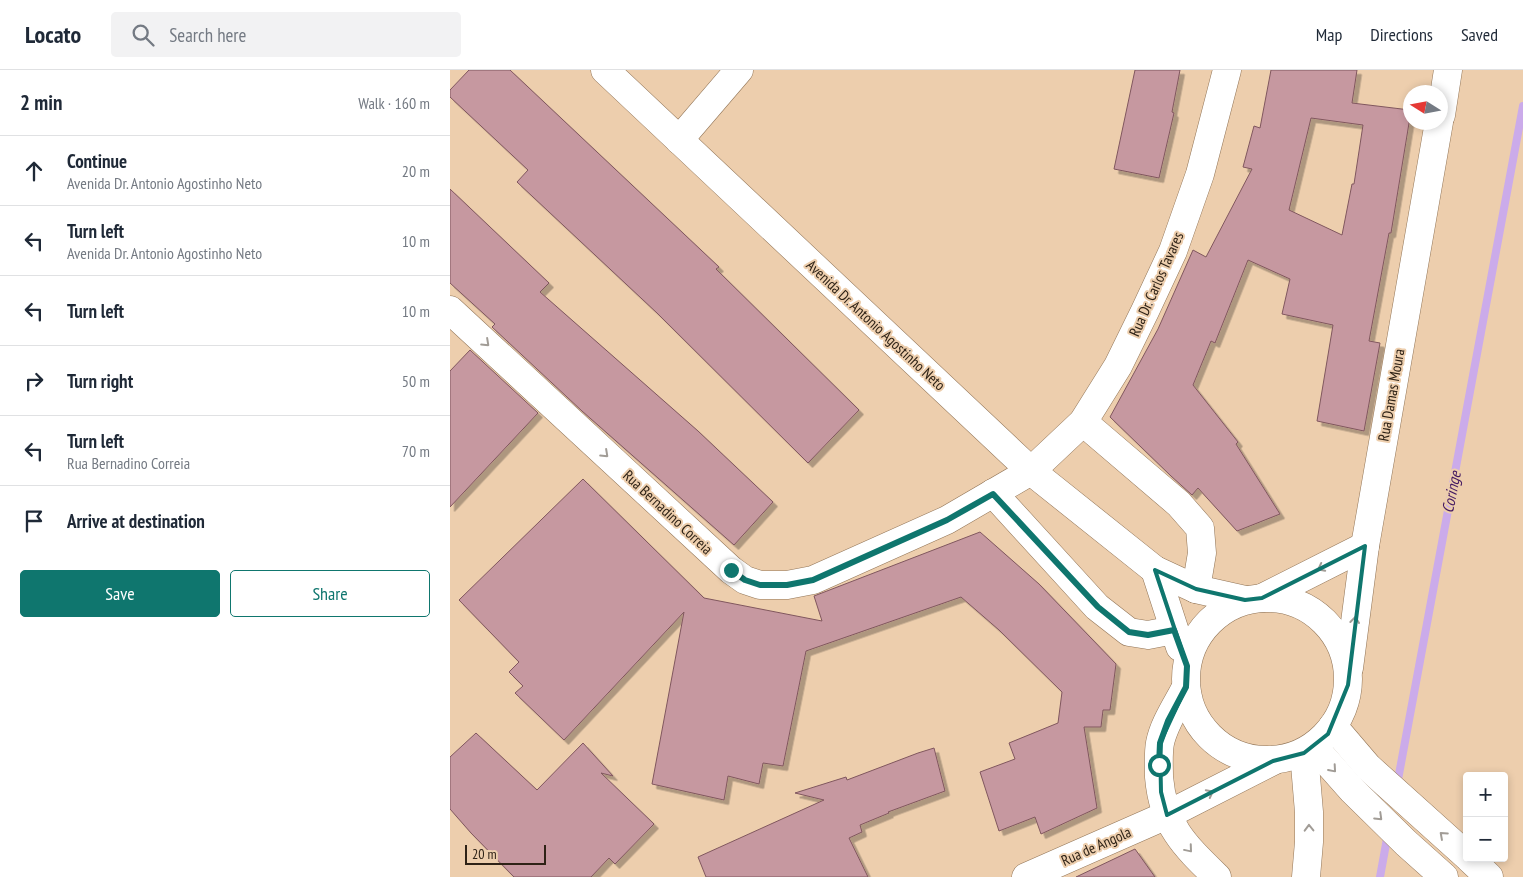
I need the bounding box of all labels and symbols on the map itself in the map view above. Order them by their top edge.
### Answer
north arrow [1403,85,1448,130]
street label: Rua Dr. Carlos Tavares [1125,229,1187,339]
street label: Avenida Dr. Antonio Agostinho Neto [803,256,949,394]
one-way arrow [480,337,489,346]
street label: Rua Damas Moura [1374,347,1408,443]
one-way arrow [600,448,609,457]
street label: Rua Bernadino Correia [619,466,717,558]
water label: Coringe [1437,468,1465,515]
route end [720,559,743,582]
one-way arrow [1317,562,1326,572]
one-way arrow [1349,616,1360,624]
route start [1148,754,1171,777]
one-way arrow [1327,763,1336,772]
one-way arrow [1205,789,1214,799]
one-way arrow [1373,811,1382,820]
street label: Rua de Angola [1058,822,1134,870]
one-way arrow [1304,824,1314,832]
one-way arrow [1440,832,1449,841]
scale bar [465,842,546,865]
one-way arrow [1183,843,1192,852]

